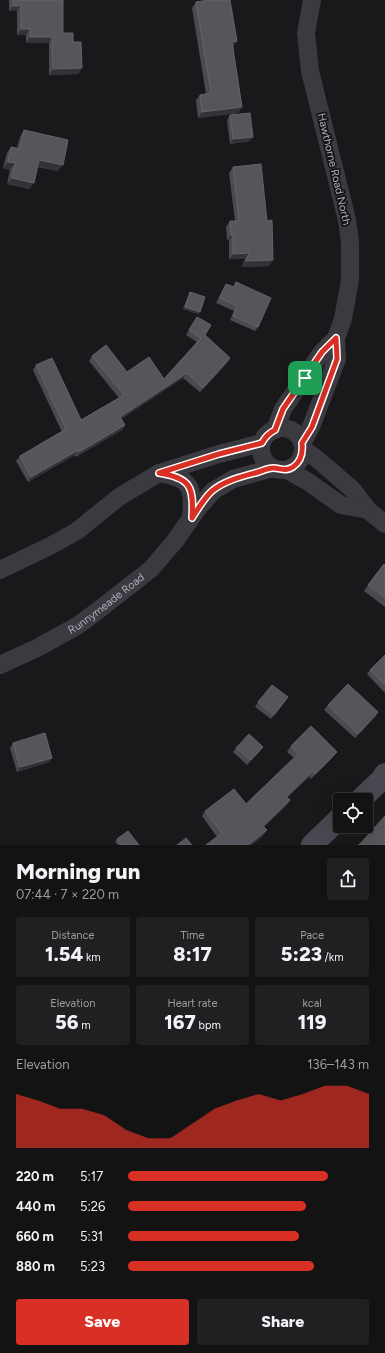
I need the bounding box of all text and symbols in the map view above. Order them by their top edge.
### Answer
street label: Hawthorne Road North [315,112,353,226]
pin [288,361,322,395]
icon: arrive [294,367,316,389]
street label: Runnymeade Road [65,570,147,636]
map controls [333,793,373,833]
button: locate [333,793,373,833]
text: Morning run [16,858,140,885]
button: share [327,858,369,900]
text: 07:44 · 7 × 220 m [16,887,119,902]
text: Distance [51,929,94,942]
text: Time [180,929,204,942]
text: Pace [300,929,324,942]
text: 1.54 [45,942,83,966]
text: 8:17 [173,942,212,966]
text: 5:23 [281,942,322,966]
text: km [83,951,101,964]
text: /km [322,951,344,964]
text: Elevation [50,997,95,1010]
text: Heart rate [168,997,217,1010]
text: kcal [303,997,322,1010]
text: 56 [55,1010,78,1034]
text: 167 [164,1010,196,1034]
text: 119 [298,1010,327,1034]
text: m [78,1019,91,1032]
text: bpm [196,1019,221,1032]
text: Elevation [16,1057,69,1072]
text: 136–143 m [307,1057,369,1072]
text: 220 m [16,1169,54,1184]
text: 5:17 [80,1169,103,1184]
text: 440 m [16,1199,55,1214]
text: 5:26 [80,1199,105,1214]
text: 660 m [16,1229,54,1244]
text: 5:31 [80,1229,103,1244]
text: 880 m [16,1259,55,1274]
text: 5:23 [80,1259,105,1274]
button: Save [16,1299,189,1345]
button: Share [197,1299,369,1345]

